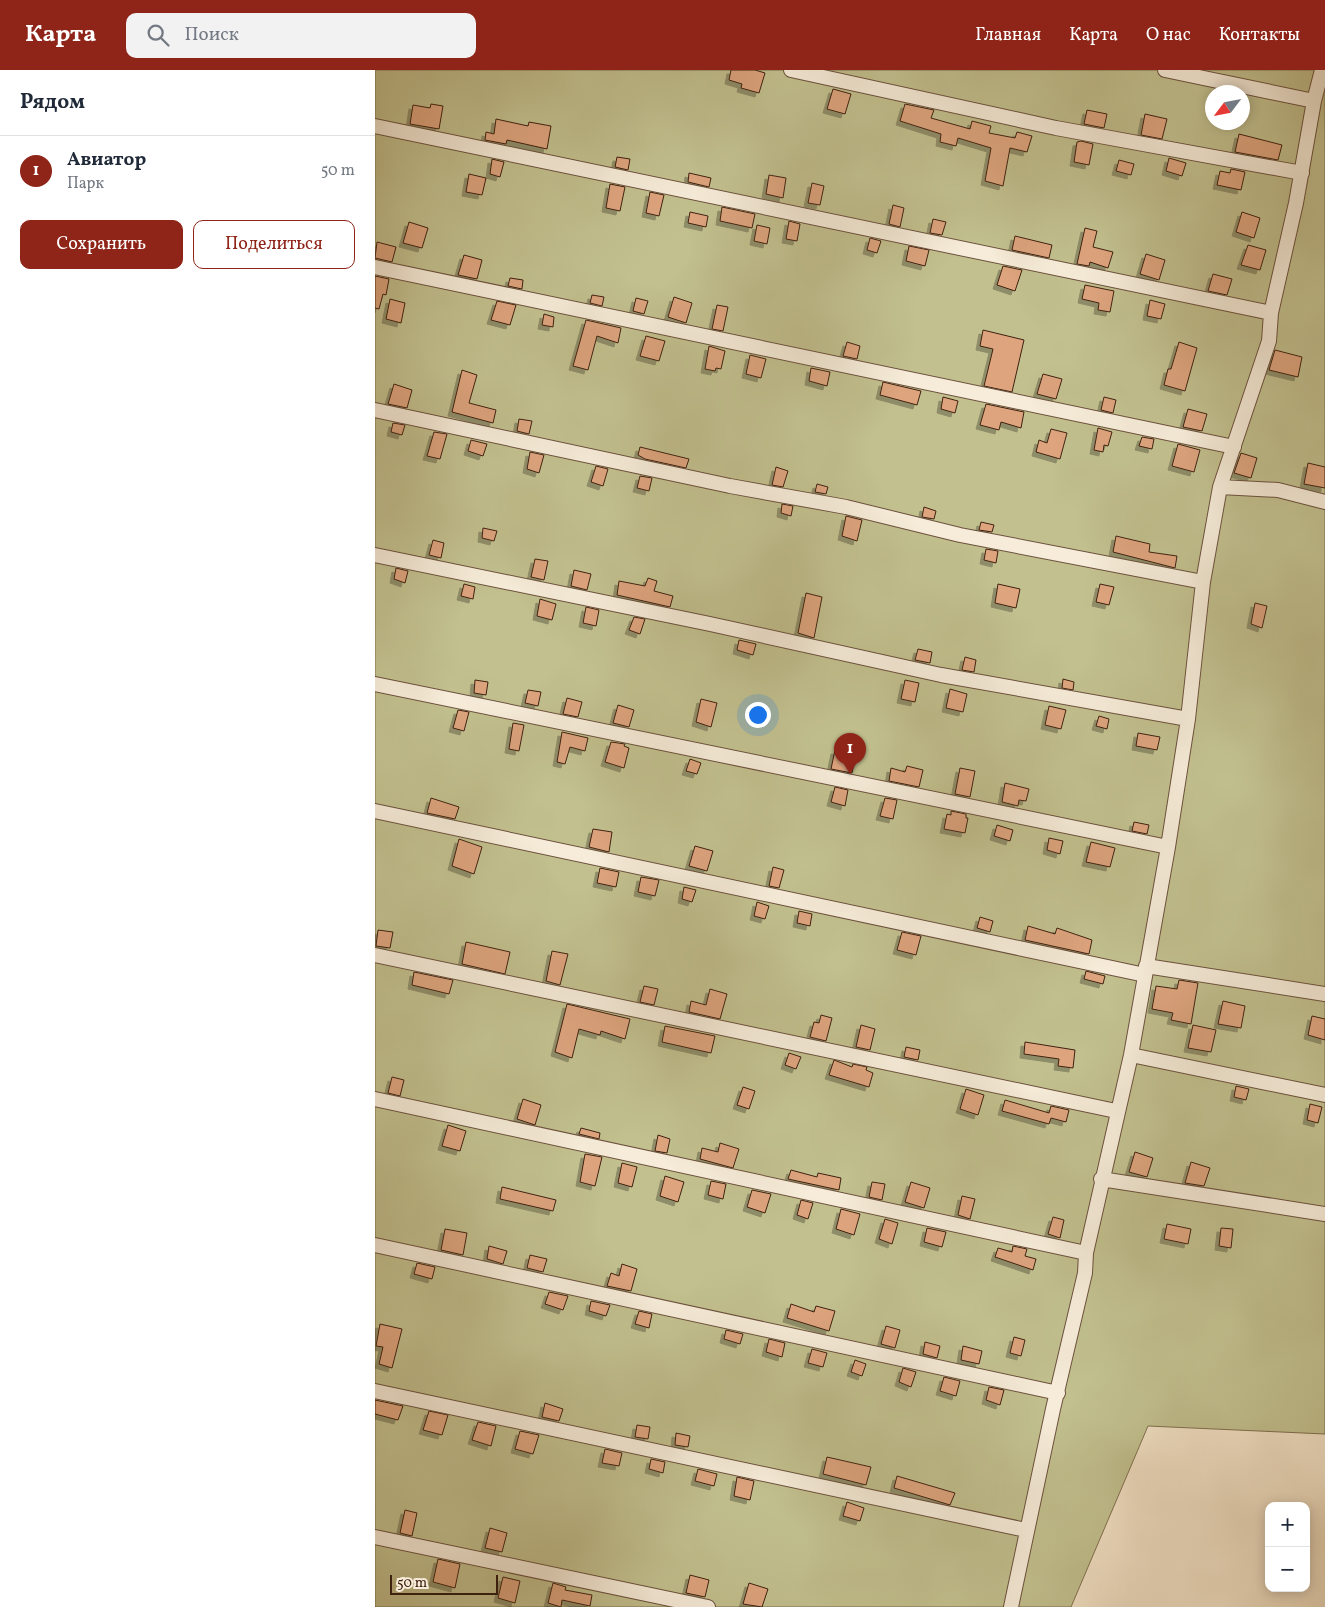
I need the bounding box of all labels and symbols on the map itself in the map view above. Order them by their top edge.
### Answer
north arrow [1205,85,1250,130]
your location [745,702,771,728]
pin: 1 [834,733,866,774]
scale bar [390,1572,497,1595]

